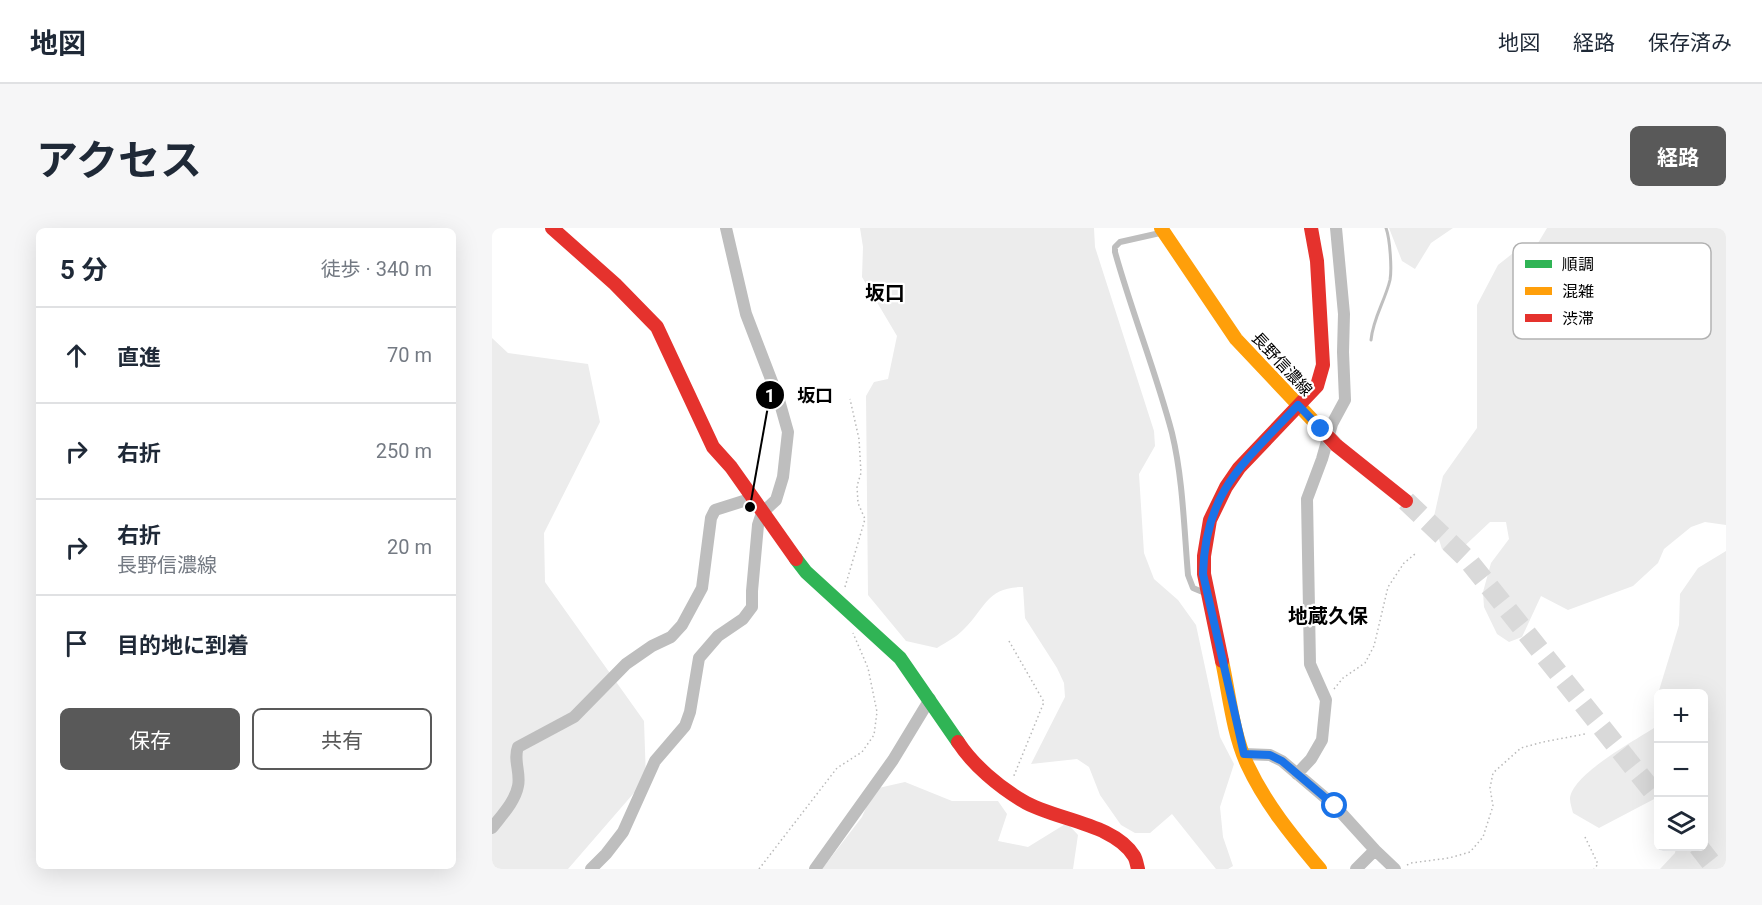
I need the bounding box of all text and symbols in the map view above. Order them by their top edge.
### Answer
text: 地図 [30,27,86,60]
text: 地図 [1498,31,1540,55]
text: 経路 [1573,31,1615,55]
text: 保存済み [1648,31,1732,55]
button: 経路 [1630,126,1726,186]
text: アクセス [36,136,202,185]
legend [1513,243,1711,339]
text: 5 分 [60,255,107,285]
text: 順調 [1562,255,1594,274]
text: 徒歩 · 340 m [321,257,432,281]
district label: 坂口 [865,281,905,305]
text: 混雑 [1562,282,1594,301]
text: 渋滞 [1562,309,1594,328]
street label: 長野信濃線 [1248,328,1316,400]
icon: ahead [60,339,93,372]
text: 70 m [387,343,432,367]
text: 直進 [117,345,161,370]
callout: 坂口 [755,377,845,413]
text: 1 [765,385,775,406]
text: 坂口 [797,385,833,406]
route end [1307,415,1333,441]
icon: right [60,435,93,468]
text: 250 m [376,439,432,463]
text: 右折 [117,441,161,466]
text: 右折 [117,523,161,548]
icon: right [60,531,93,564]
text: 20 m [387,535,432,559]
text: 長野信濃線 [117,553,217,577]
district label: 地蔵久保 [1288,604,1368,628]
icon: arrive [60,627,93,660]
text: 目的地に到着 [117,633,249,658]
map controls [1654,689,1708,851]
button: + [1654,689,1708,743]
button: 保存 [60,708,240,770]
button: 共有 [252,708,432,770]
button: − [1654,743,1708,797]
route start [1321,792,1347,818]
button: layers [1654,797,1708,851]

